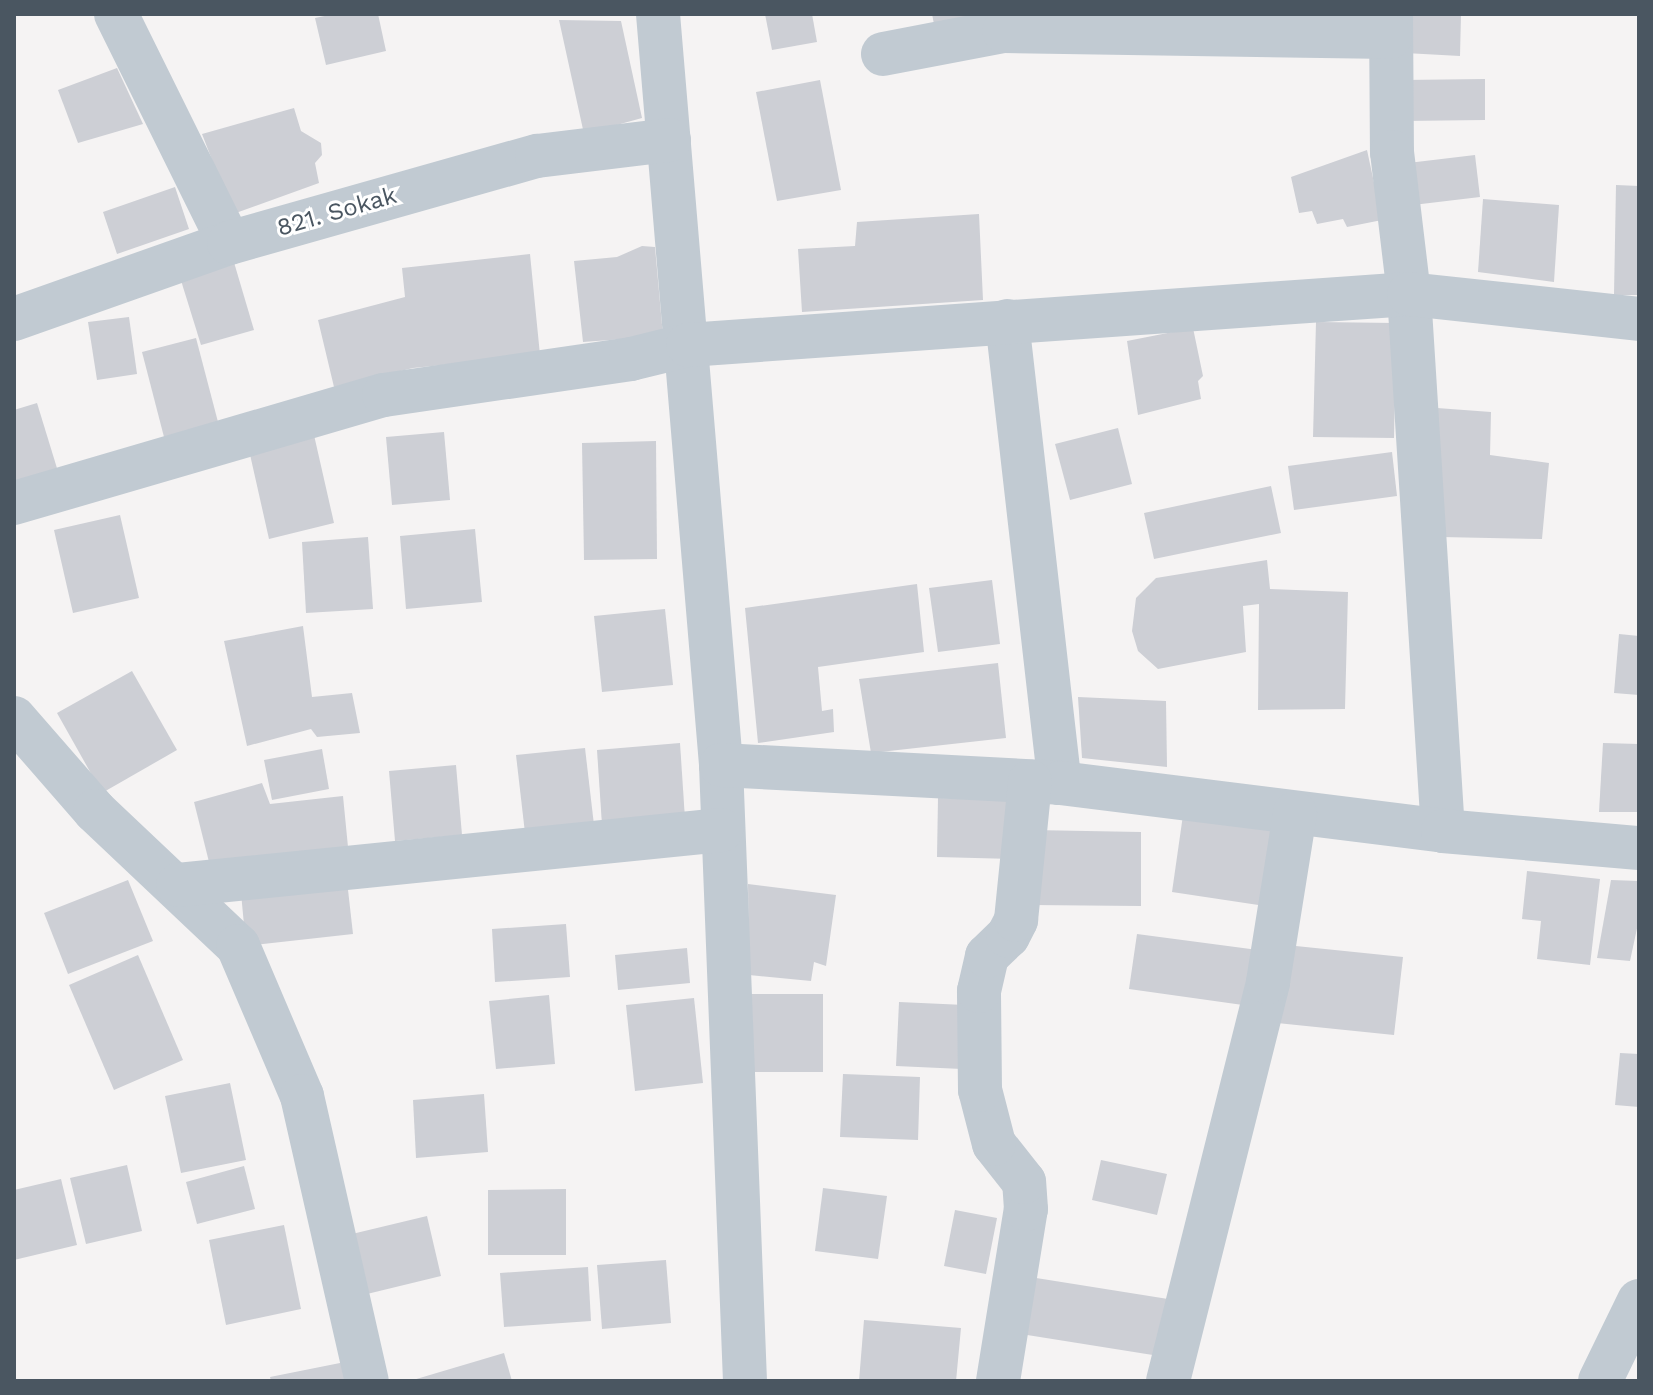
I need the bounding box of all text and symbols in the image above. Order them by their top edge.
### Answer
street label: 821. Sokak [274,181,400,243]

